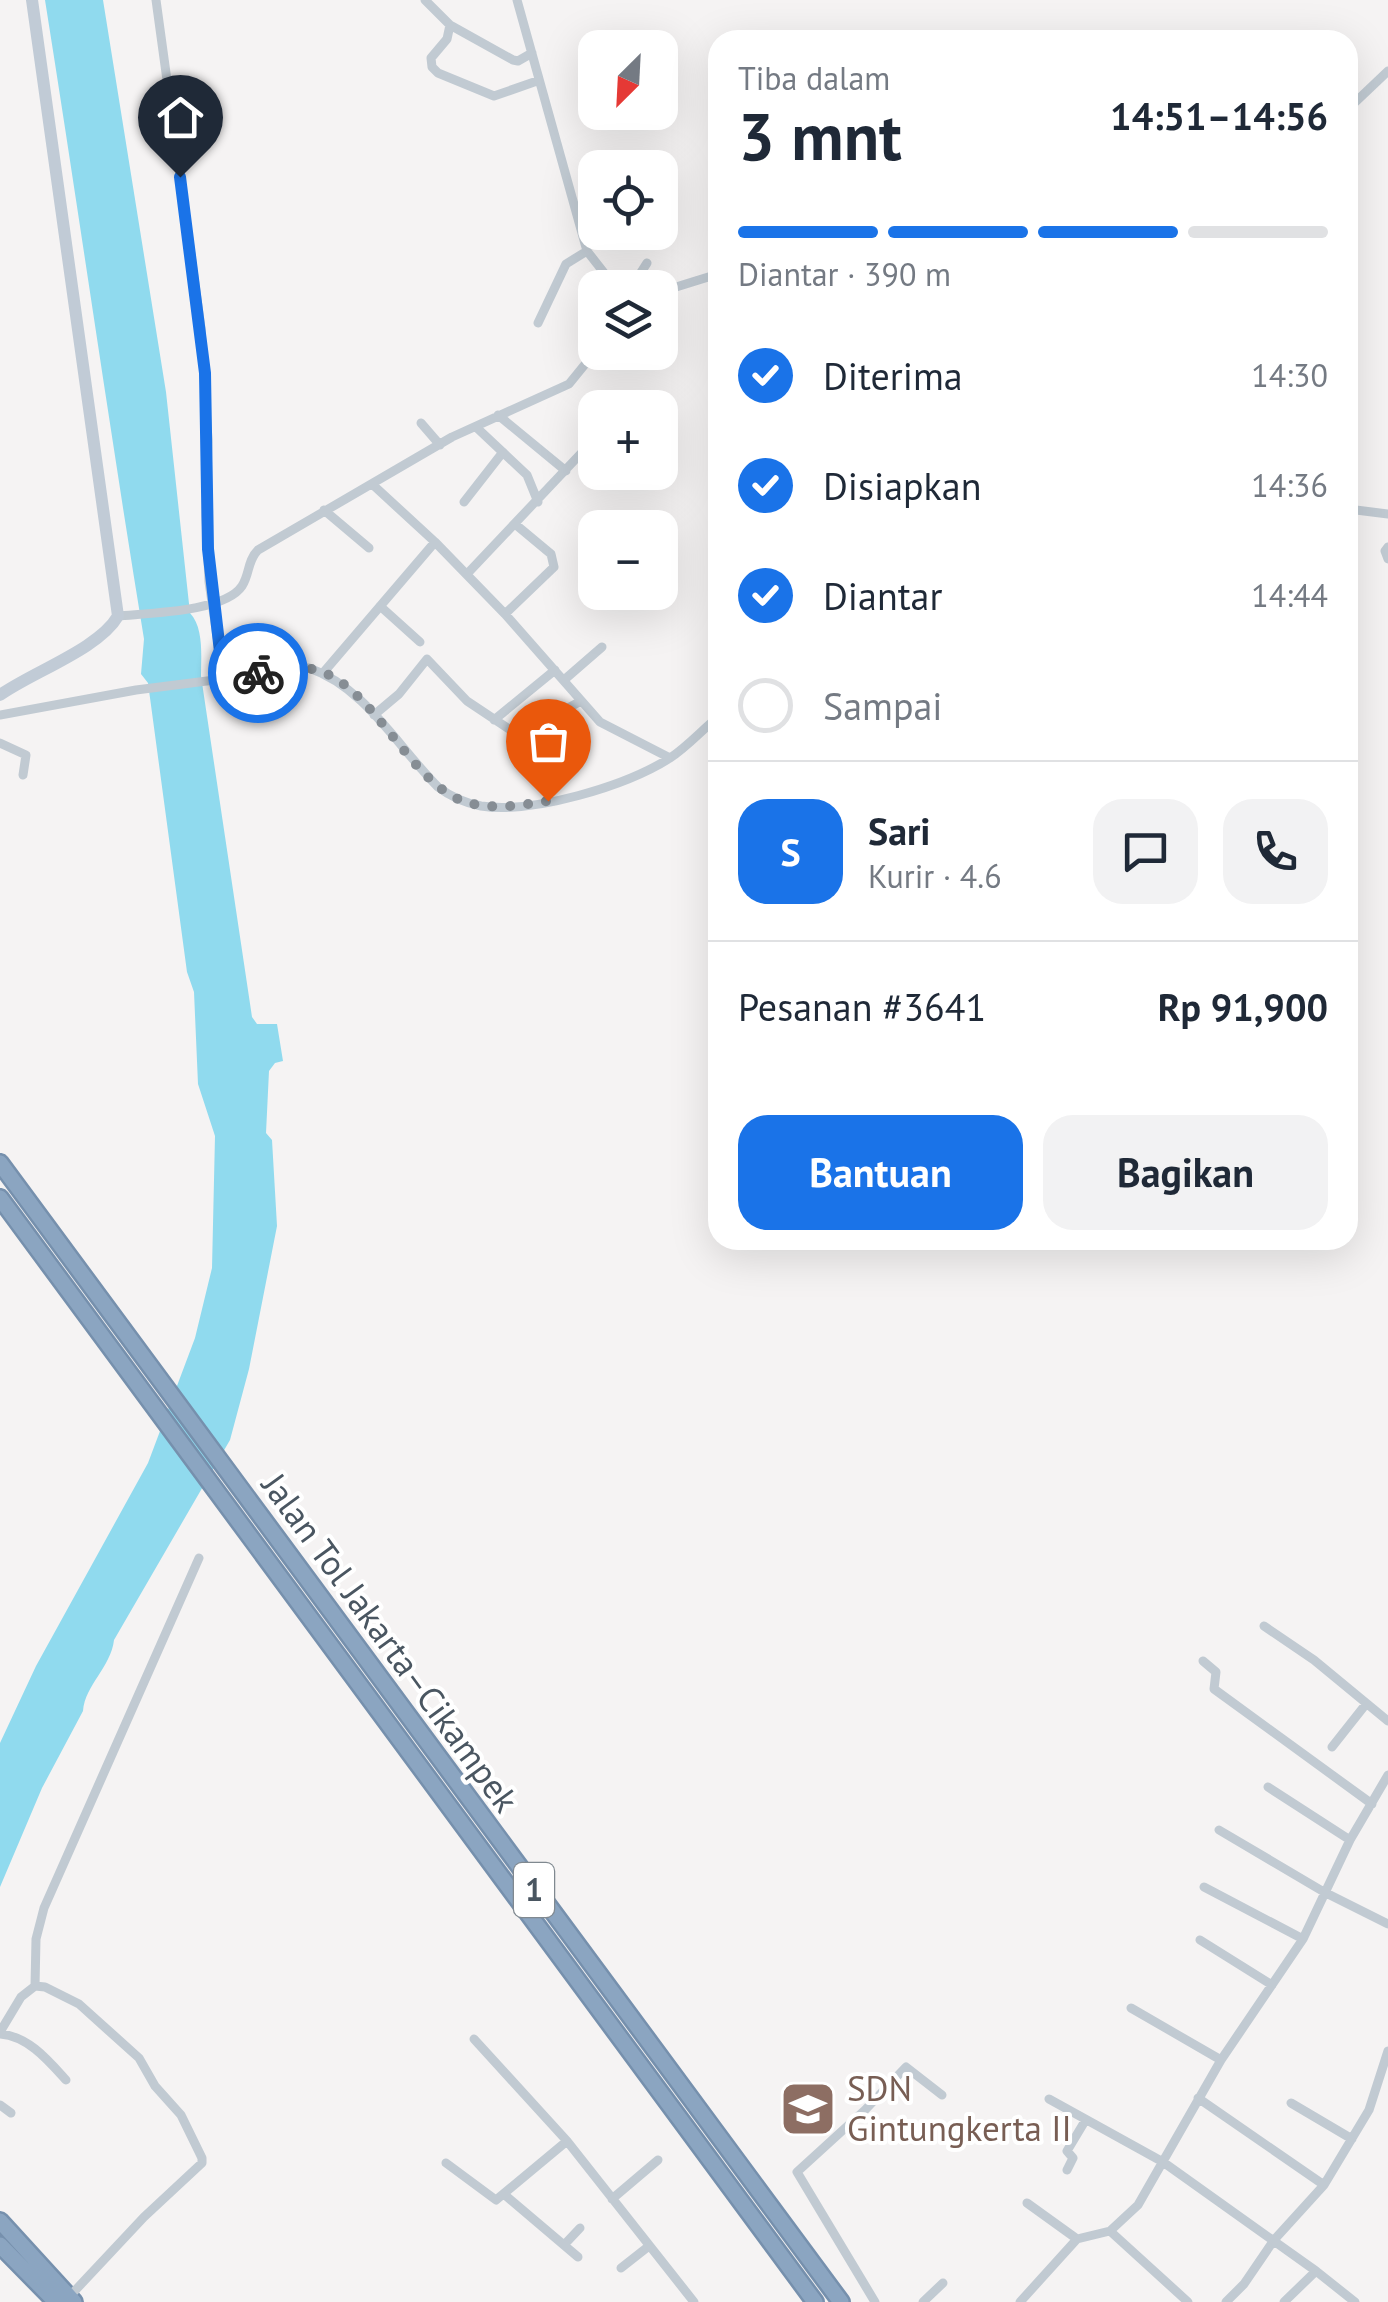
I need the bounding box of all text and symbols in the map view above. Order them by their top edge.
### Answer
north arrow [578,30,678,130]
map controls [578,30,678,610]
text: Tiba dalam [738,57,890,99]
pin [138,75,223,178]
icon: home [153,90,208,145]
text: 14:51–14:56 [1110,91,1328,140]
text: 3 mnt [738,94,902,178]
button: locate [578,150,678,250]
text: Diantar · 390 m [738,253,951,295]
button: layers [578,270,678,370]
icon: check [738,348,793,403]
text: Diterima [823,351,963,400]
text: 14:30 [1251,354,1328,396]
button: + [578,390,678,490]
icon: check [738,458,793,513]
text: Disiapkan [823,461,981,510]
text: 14:36 [1251,464,1328,506]
button: − [578,510,678,610]
icon: check [738,568,793,623]
text: Diantar [823,571,942,620]
text: 14:44 [1251,574,1328,616]
courier [208,623,308,723]
icon: bike [231,646,286,701]
text: Sampai [823,681,942,730]
pin [506,699,591,802]
icon: bag [521,714,576,769]
button: chat [1093,799,1198,904]
button: phone [1223,799,1328,904]
text: Sari [868,806,931,855]
text: S [780,827,801,876]
text: Kurir · 4.6 [868,855,1002,897]
text: Pesanan #3641 [738,982,986,1031]
text: Rp 91,900 [1158,982,1328,1031]
button: Bantuan [738,1115,1023,1230]
button: Bagikan [1043,1115,1328,1230]
street label: Jalan Tol Jakarta–Cikampek [251,1462,530,1821]
road number: 1 [514,1863,554,1917]
place label: SDN Gintungkerta II [847,2065,1072,2151]
school or university icon: SDN Gintungkerta II [778,2079,838,2139]

